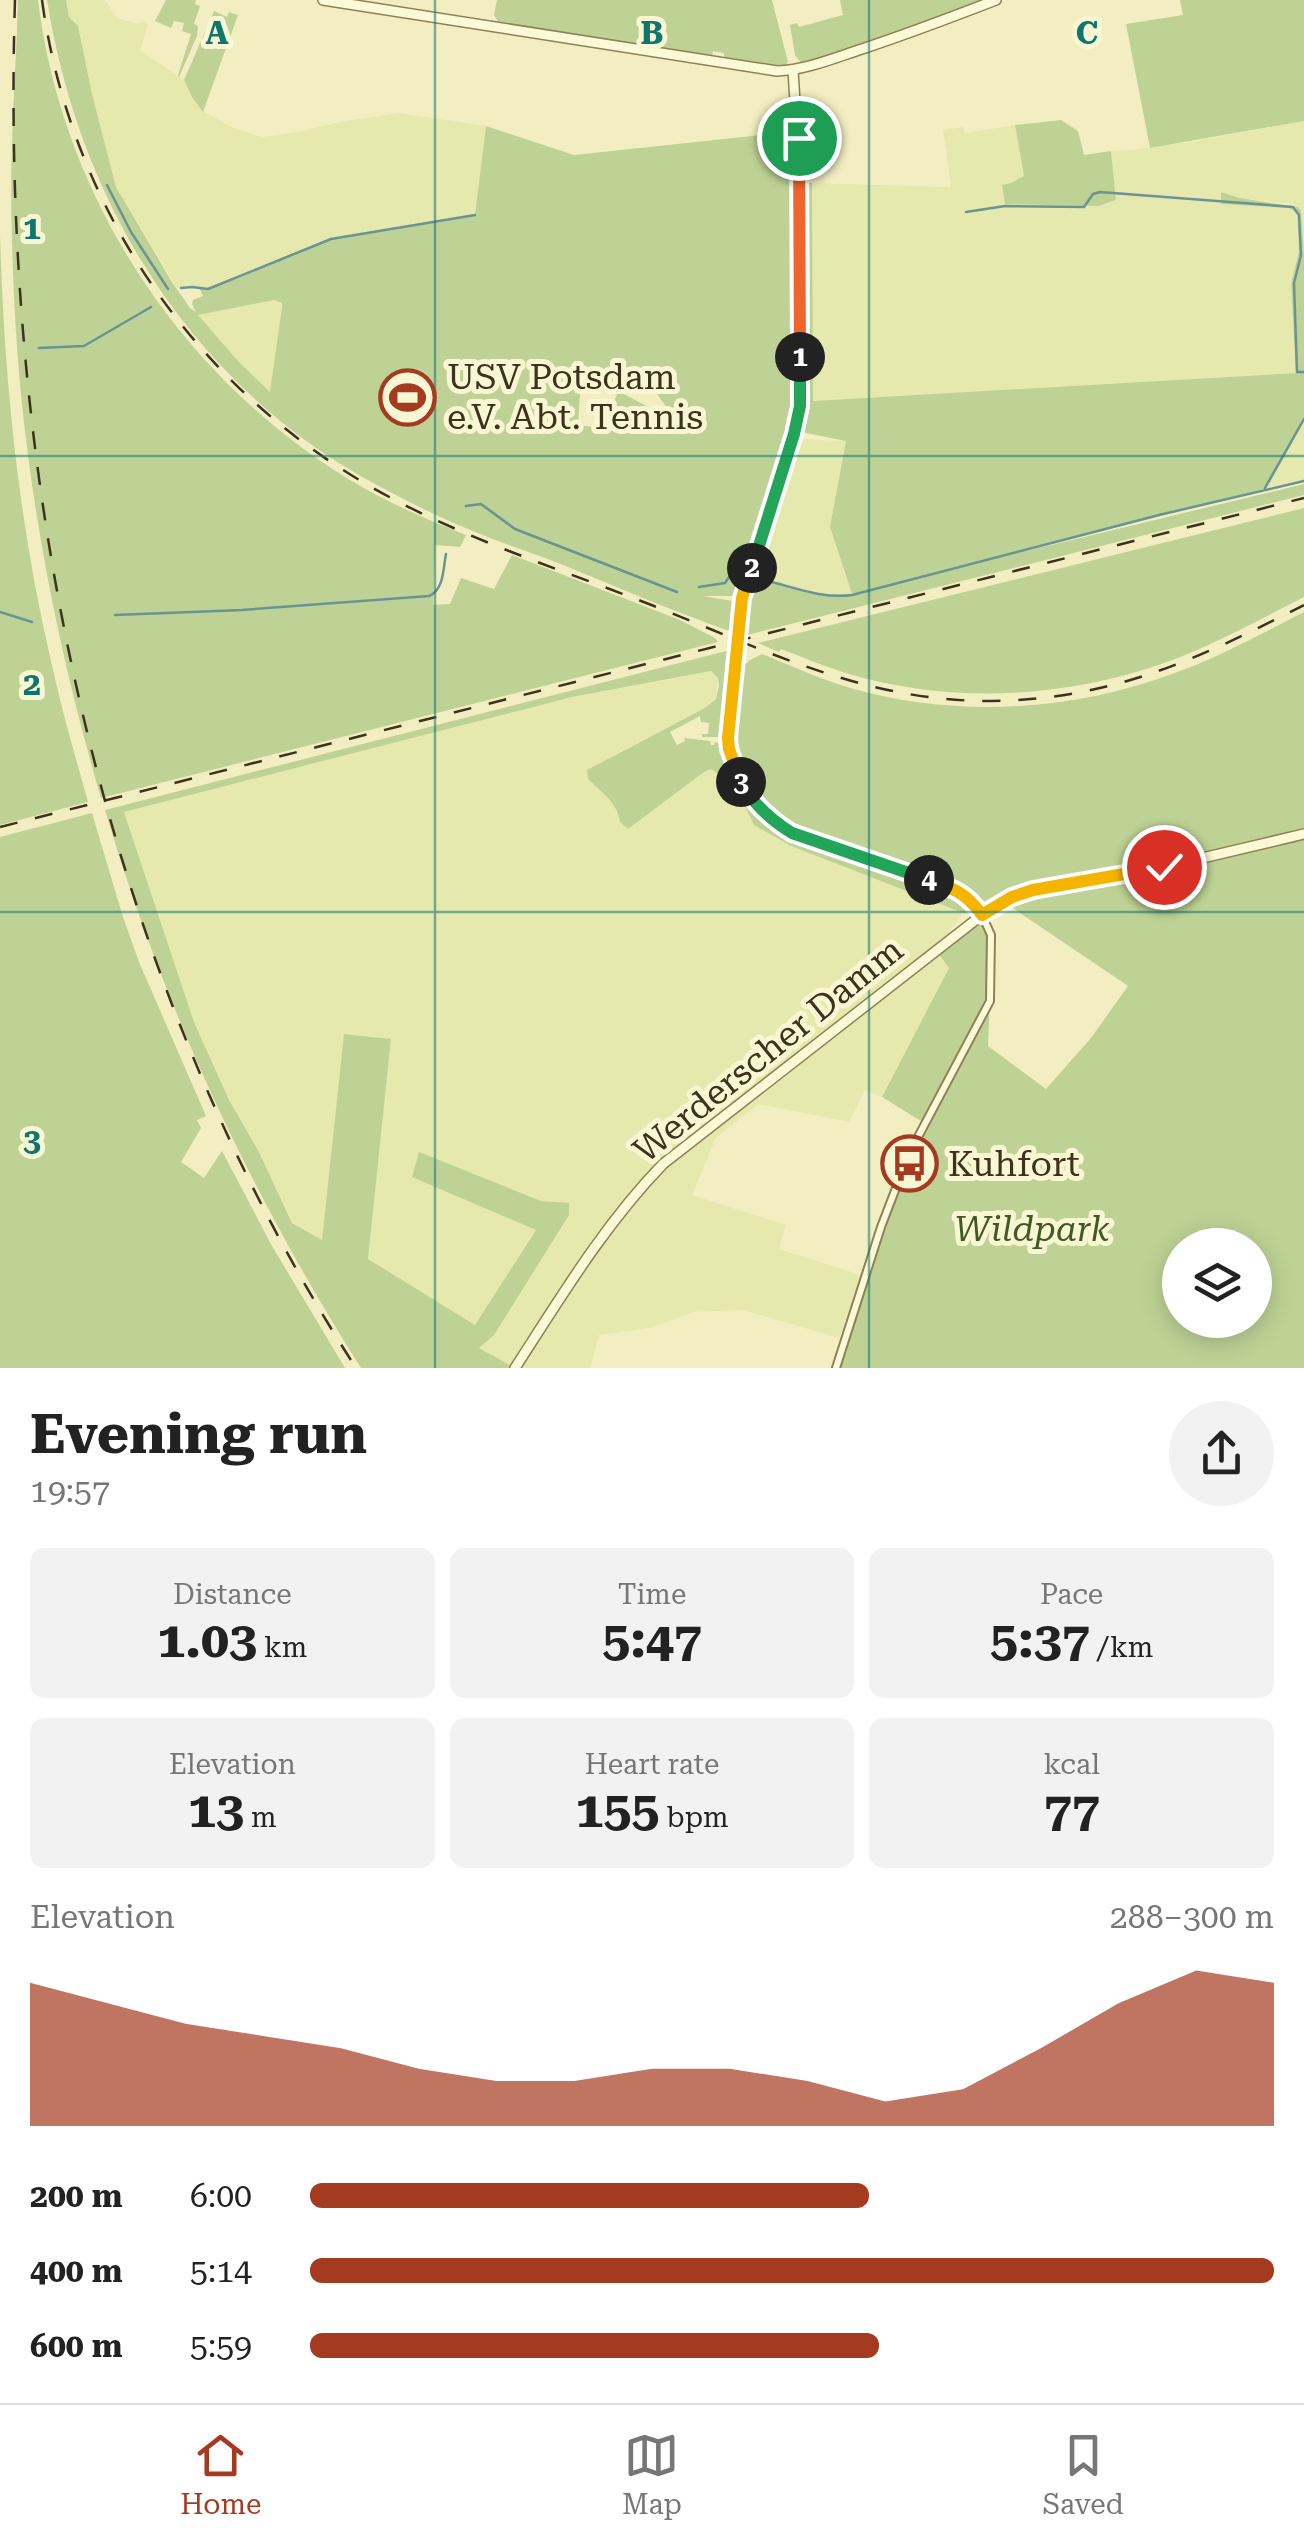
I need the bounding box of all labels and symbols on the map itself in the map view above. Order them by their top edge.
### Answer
text: A [205,14,229,52]
text: B [640,14,664,52]
text: C [1076,14,1098,52]
pin [757,96,842,181]
text: 1 [23,209,41,247]
pin: 1 [775,332,825,382]
place label: USV Potsdam e.V. Abt. Tennis [447,357,703,438]
sports icon: USV Potsdam e.V. Abt. Tennis [378,367,438,427]
pin: 2 [727,543,777,593]
text: 2 [23,665,41,703]
pin: 3 [716,757,766,807]
pin [1122,825,1207,910]
pin: 4 [904,855,954,905]
street label: Werderscher Damm [626,929,911,1172]
text: 3 [23,1121,41,1159]
bus stop icon: Kuhfort [879,1134,939,1194]
place label: Kuhfort [948,1144,1080,1185]
park label: Wildpark [954,1209,1110,1250]

